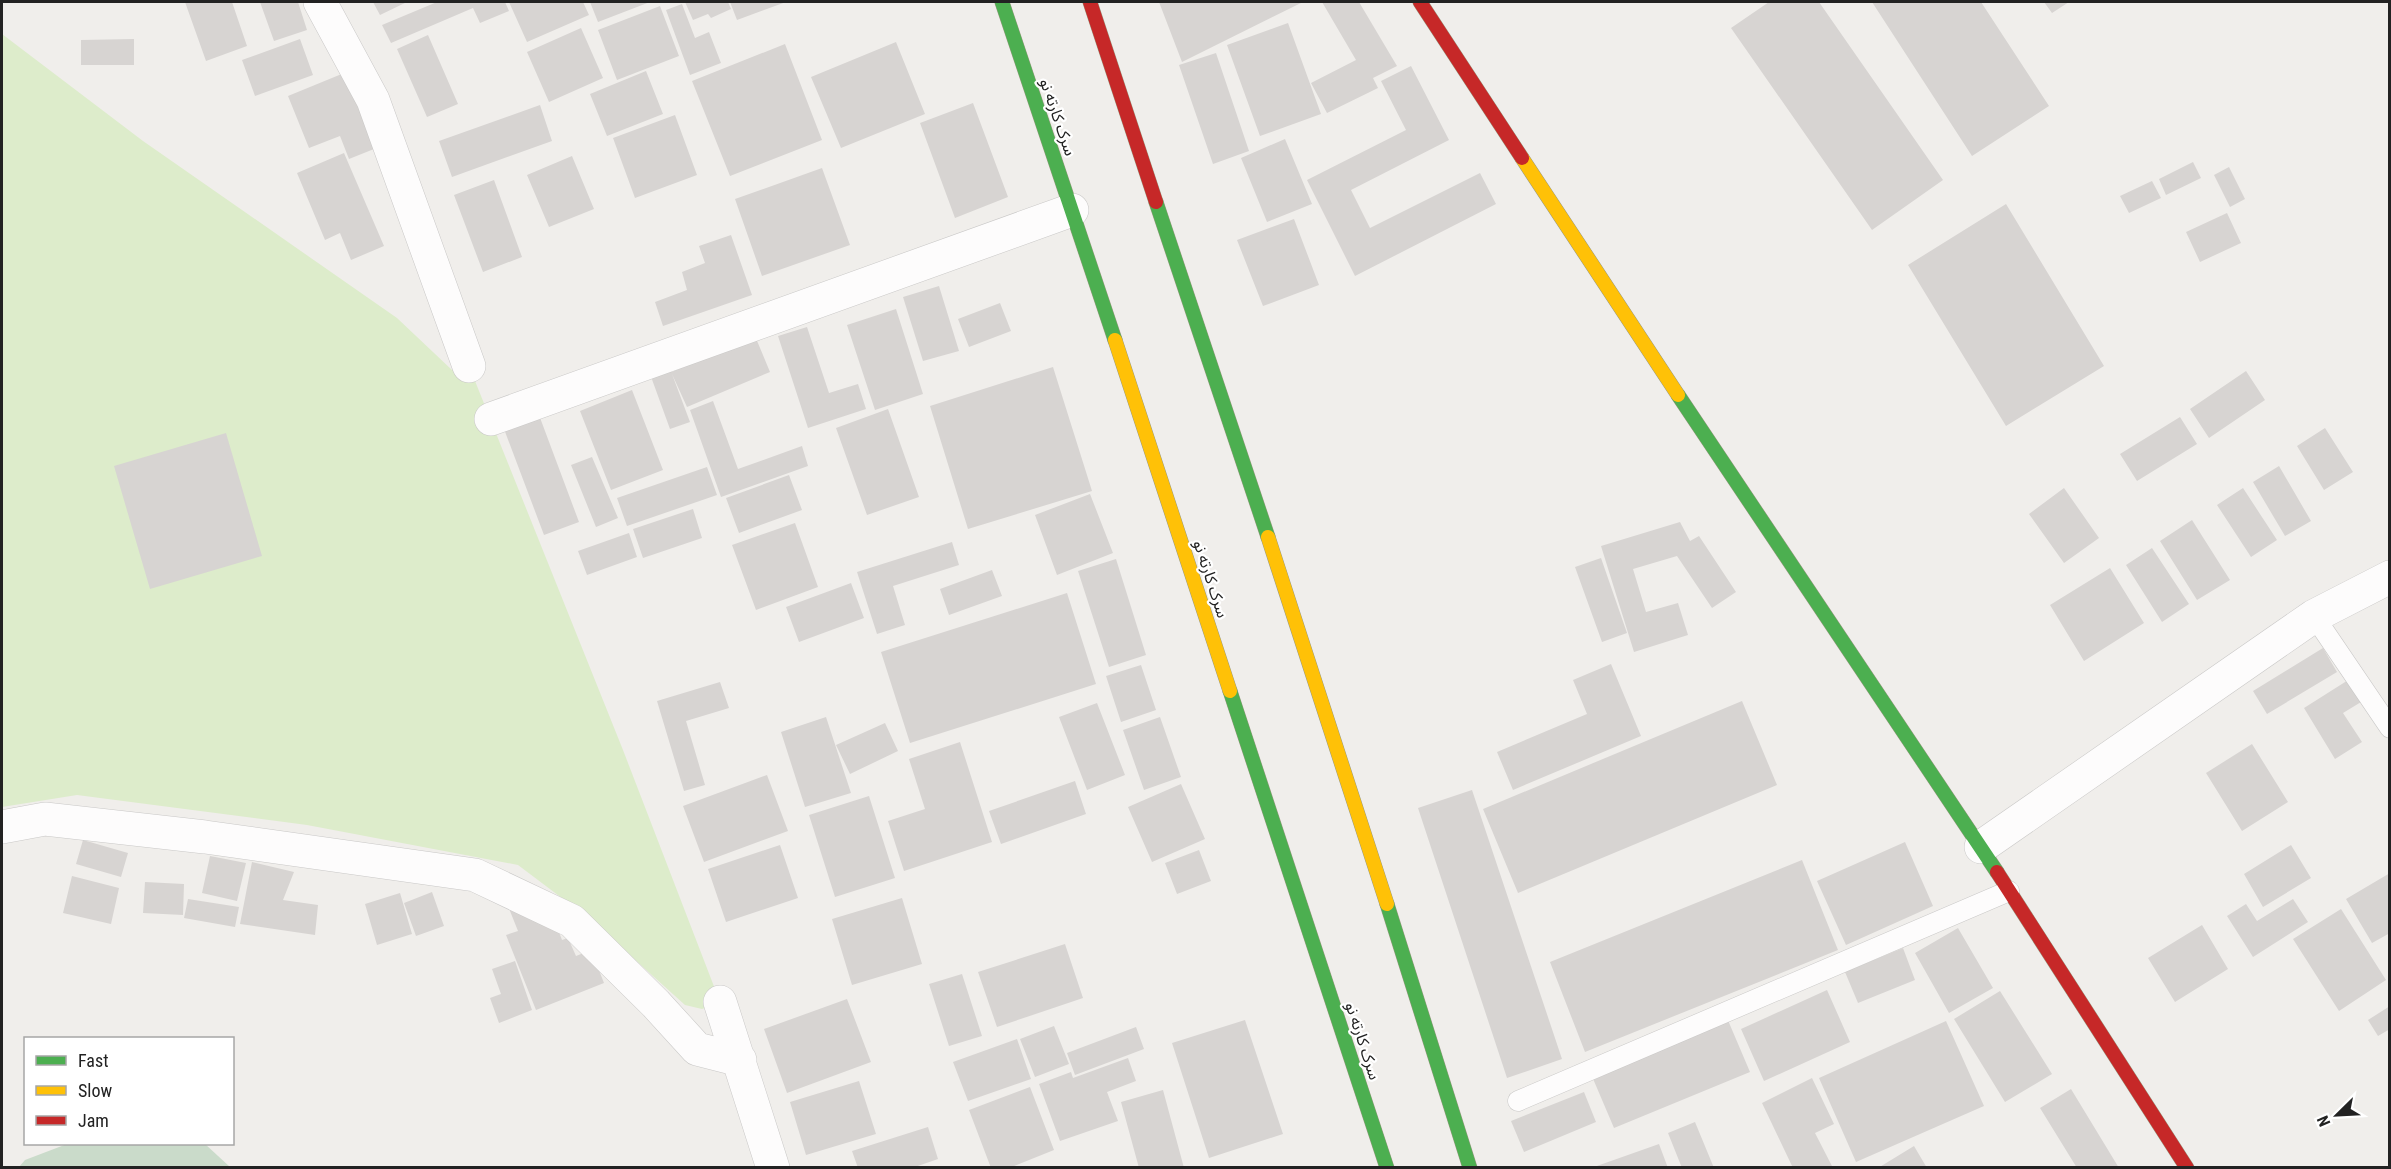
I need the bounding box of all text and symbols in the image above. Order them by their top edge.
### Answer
street label: سرک کارته نو [1036,76,1080,158]
street label: سرک کارته نو [1189,538,1233,620]
street label: سرک کارته نو [1341,1000,1385,1082]
legend [24,1037,234,1145]
text: Fast [78,1050,109,1071]
text: Slow [78,1080,113,1101]
north arrow [2307,1085,2367,1145]
text: Jam [78,1110,109,1131]
text: N [2313,1113,2334,1129]

